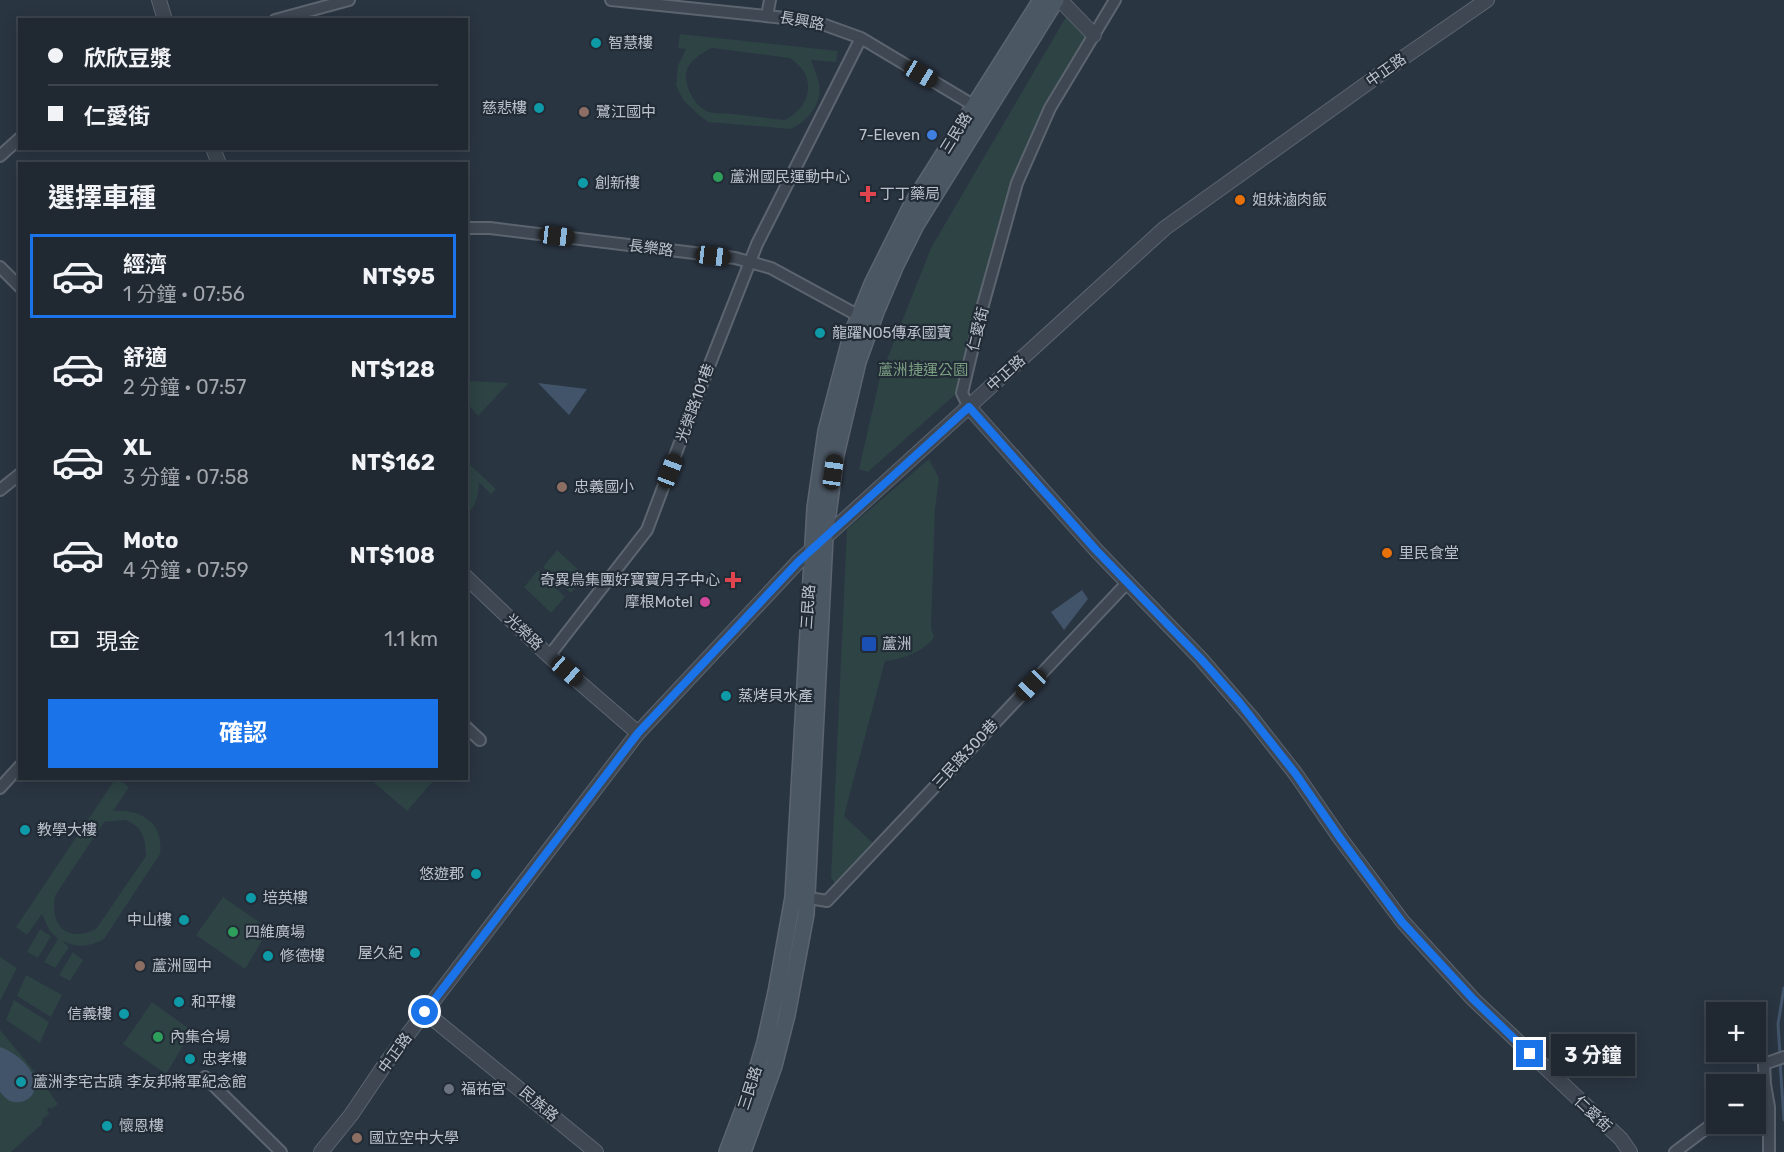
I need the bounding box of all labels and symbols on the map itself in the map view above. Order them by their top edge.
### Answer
street label: 長興路 [778,8,826,34]
place label: 智慧樓 [608,34,653,52]
marker: 智慧樓 [589,36,603,50]
street label: 中正路 [1362,50,1410,90]
car [901,57,941,91]
place label: 慈悲樓 [482,99,527,117]
marker: 慈悲樓 [532,101,546,115]
place label: 鷺江國中 [596,103,656,121]
marker: 鷺江國中 [577,105,591,119]
street label: 三民路 [936,109,976,157]
place label: 7-Eleven [859,126,920,144]
marker: 7-Eleven [925,128,939,142]
place label: 蘆洲國民運動中心 [730,168,850,186]
marker: 蘆洲國民運動中心 [711,170,725,184]
place label: 創新樓 [595,174,640,192]
marker: 創新樓 [576,176,590,190]
place label: 丁丁藥局 [880,185,940,203]
marker: 丁丁藥局 [861,187,875,201]
place label: 姐妹滷肉飯 [1252,191,1327,209]
marker: 姐妹滷肉飯 [1233,193,1247,207]
car [538,225,576,247]
street label: 長樂路 [628,236,674,260]
car [694,245,732,267]
street label: 仁愛街 [964,305,992,353]
place label: 龍躍NO5傳承國寶 [832,324,952,342]
marker: 龍躍NO5傳承國寶 [813,326,827,340]
street label: 中正路 [983,351,1029,395]
street label: 光榮路101巷 [672,361,718,445]
park label: 蘆洲捷運公園 [878,361,968,379]
car [655,451,685,491]
car [822,453,844,491]
place label: 忠義國小 [574,478,634,496]
marker: 忠義國小 [555,480,569,494]
place label: 里民食堂 [1399,544,1459,562]
marker: 里民食堂 [1380,546,1394,560]
place label: 奇異鳥集團好寶寶月子中心 [540,571,720,589]
marker: 奇異鳥集團好寶寶月子中心 [724,571,742,589]
street label: 三民路 [797,584,819,630]
place label: 摩根Motel [625,593,693,611]
marker: 摩根Motel [698,595,712,609]
street label: 光榮路 [501,610,547,654]
marker: 蘆洲 [860,635,878,653]
place label: 蘆洲 [882,635,912,653]
car [548,652,586,690]
car [1012,666,1050,704]
place label: 蒸烤貝水產 [738,687,813,705]
marker: 蒸烤貝水產 [719,689,733,703]
street label: 三民路300巷 [928,716,1002,792]
place label: 教學大樓 [37,821,97,839]
marker: 教學大樓 [18,823,32,837]
place label: 悠遊郡 [419,865,464,883]
marker: 悠遊郡 [469,867,483,881]
place label: 培英樓 [263,889,308,907]
marker: 培英樓 [244,891,258,905]
place label: 中山樓 [127,911,172,929]
marker: 中山樓 [177,913,191,927]
place label: 四維廣場 [245,923,305,941]
marker: 四維廣場 [226,925,240,939]
place label: 屋久紀 [358,944,403,962]
marker: 屋久紀 [408,946,422,960]
place label: 修德樓 [280,947,325,965]
marker: 修德樓 [261,949,275,963]
place label: 蘆洲國中 [152,957,212,975]
marker: 蘆洲國中 [133,959,147,973]
place label: 和平樓 [191,993,236,1011]
marker: 和平樓 [172,995,186,1009]
route start [411,998,438,1025]
place label: 信義樓 [67,1005,112,1023]
marker: 信義樓 [117,1007,131,1021]
place label: 內集合場 [170,1028,230,1046]
marker: 內集合場 [151,1030,165,1044]
street label: 中正路 [374,1030,416,1076]
callout: 3 分鐘 [1551,1033,1635,1075]
route end [1516,1040,1543,1067]
place label: 忠孝樓 [202,1050,247,1068]
marker: 忠孝樓 [183,1052,197,1066]
street label: 三民路 [734,1064,766,1112]
place label: 蘆洲李宅古蹟 李友邦將軍紀念館 [33,1073,247,1091]
marker: 蘆洲李宅古蹟 李友邦將軍紀念館 [14,1075,28,1089]
place label: 福祐宮 [461,1080,506,1098]
marker: 福祐宮 [442,1082,456,1096]
street label: 民族路 [516,1083,562,1125]
street label: 仁愛街 [1570,1092,1616,1136]
place label: 懷恩樓 [119,1117,164,1135]
marker: 懷恩樓 [100,1119,114,1133]
place label: 國立空中大學 [369,1129,459,1147]
marker: 國立空中大學 [350,1131,364,1145]

